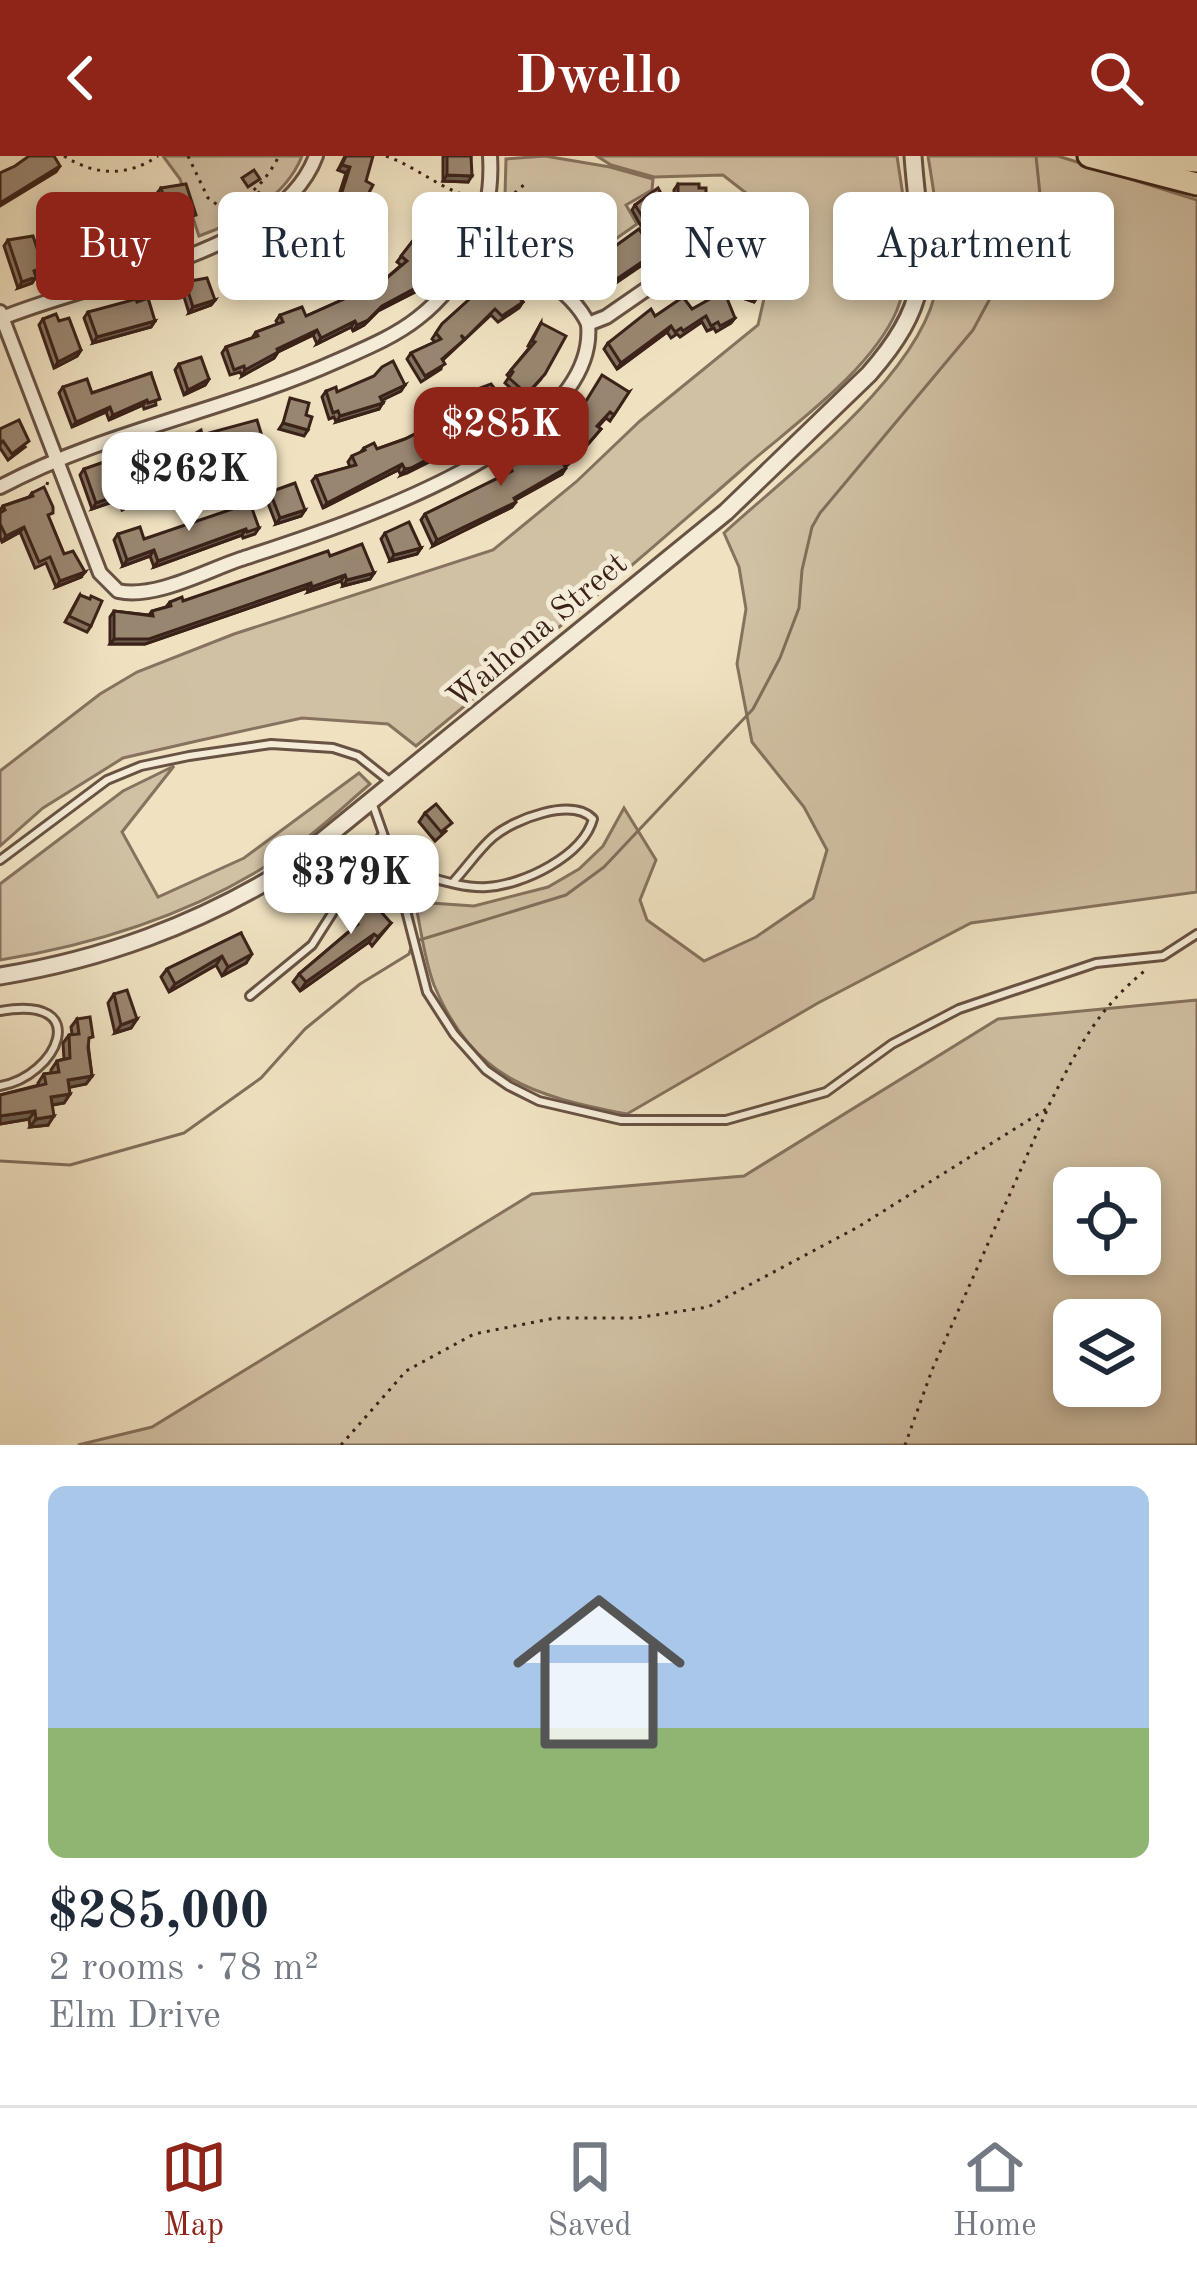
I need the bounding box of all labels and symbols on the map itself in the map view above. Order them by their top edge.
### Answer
pin: $285K [417,387,585,489]
pin: $262K [105,432,273,534]
street label: Waihona Street [442,547,634,716]
pin: $379K [267,835,435,937]

